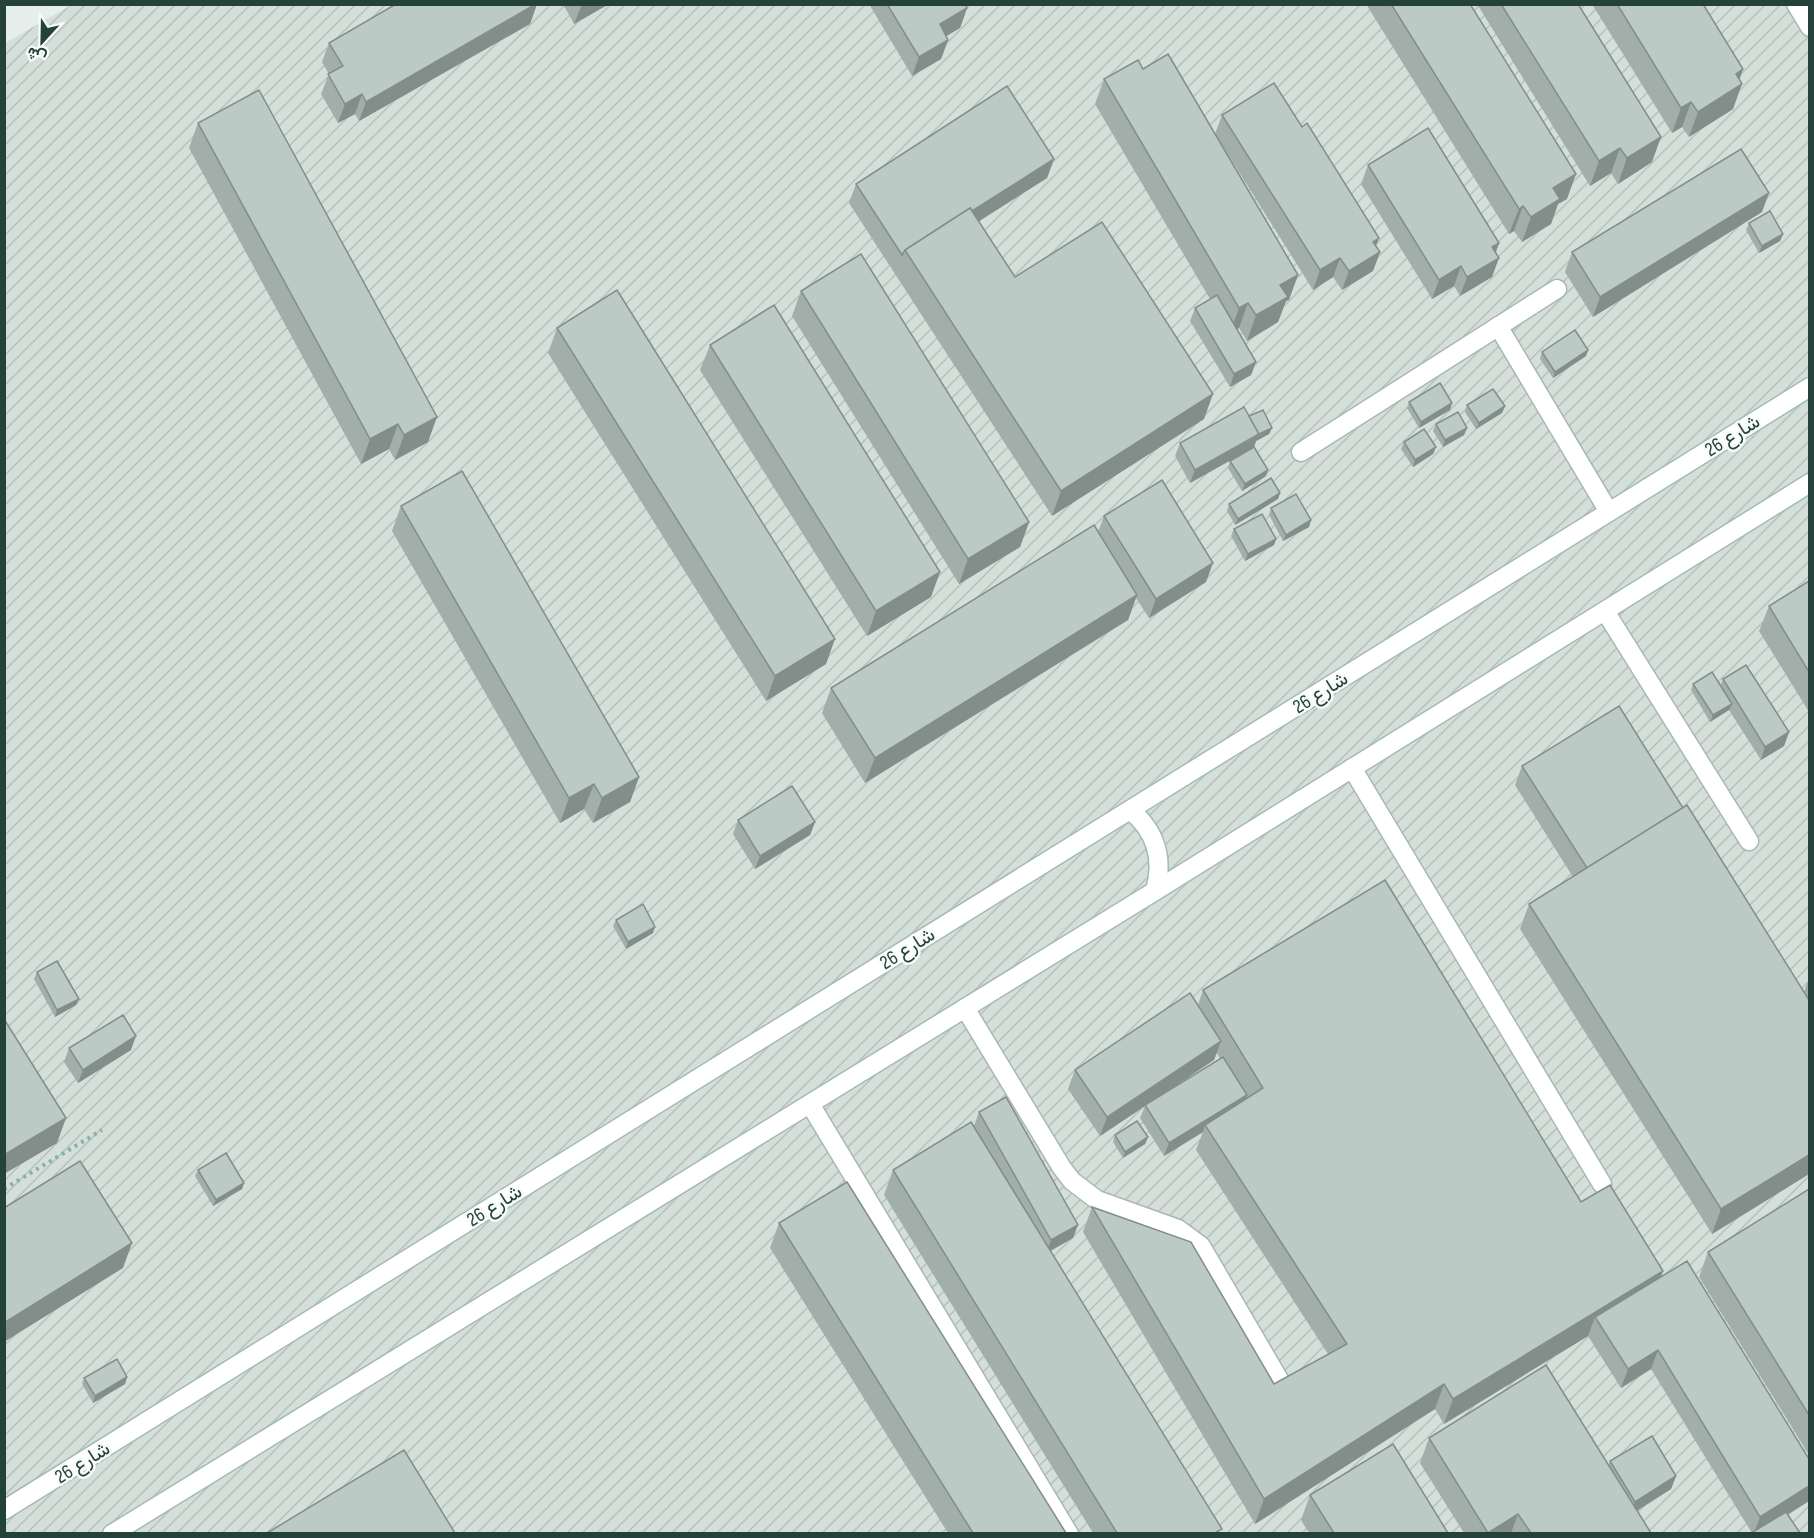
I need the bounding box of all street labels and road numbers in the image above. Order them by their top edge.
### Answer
street label: شارع 26 [1701,410,1765,463]
street label: شارع 26 [1289,667,1353,720]
street label: شارع 26 [876,923,940,976]
street label: شارع 26 [463,1180,527,1233]
street label: شارع 26 [51,1437,115,1490]

